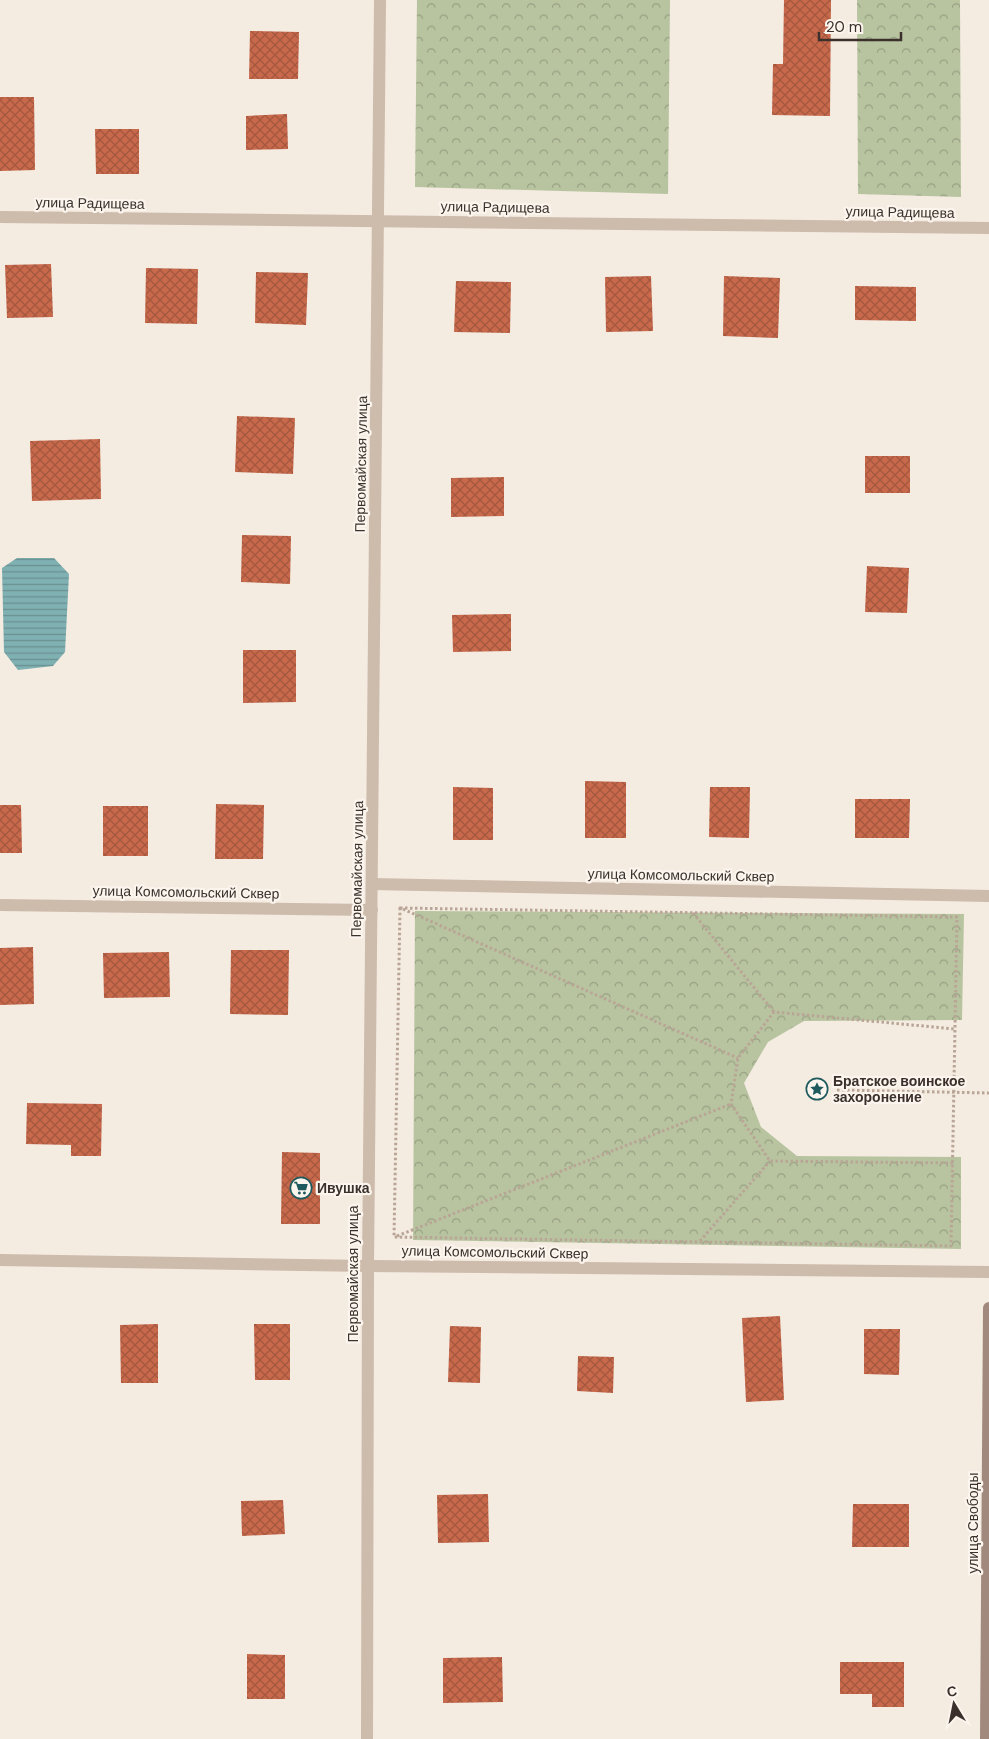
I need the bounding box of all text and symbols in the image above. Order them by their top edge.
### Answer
scale bar [819,10,902,42]
text: 20 m [826,17,862,37]
street label: улица Радищева [35,193,145,213]
street label: улица Радищева [440,197,550,217]
street label: улица Радищева [845,202,955,222]
street label: Первомайская улица [351,395,371,533]
street label: Первомайская улица [347,800,367,938]
street label: улица Комсомольский Сквер [587,864,775,886]
street label: улица Комсомольский Сквер [92,881,280,903]
place label: Братское воинское захоронение [833,1072,966,1106]
place icon: Братское воинское захоронение [805,1077,829,1101]
supermarket icon: Ивушка [289,1176,313,1200]
place label: Ивушка [317,1179,370,1197]
street label: Первомайская улица [344,1205,362,1342]
street label: улица Комсомольский Сквер [401,1241,589,1263]
street label: улица Свободы [964,1472,982,1574]
north arrow [929,1679,979,1729]
text: С [945,1681,958,1701]

